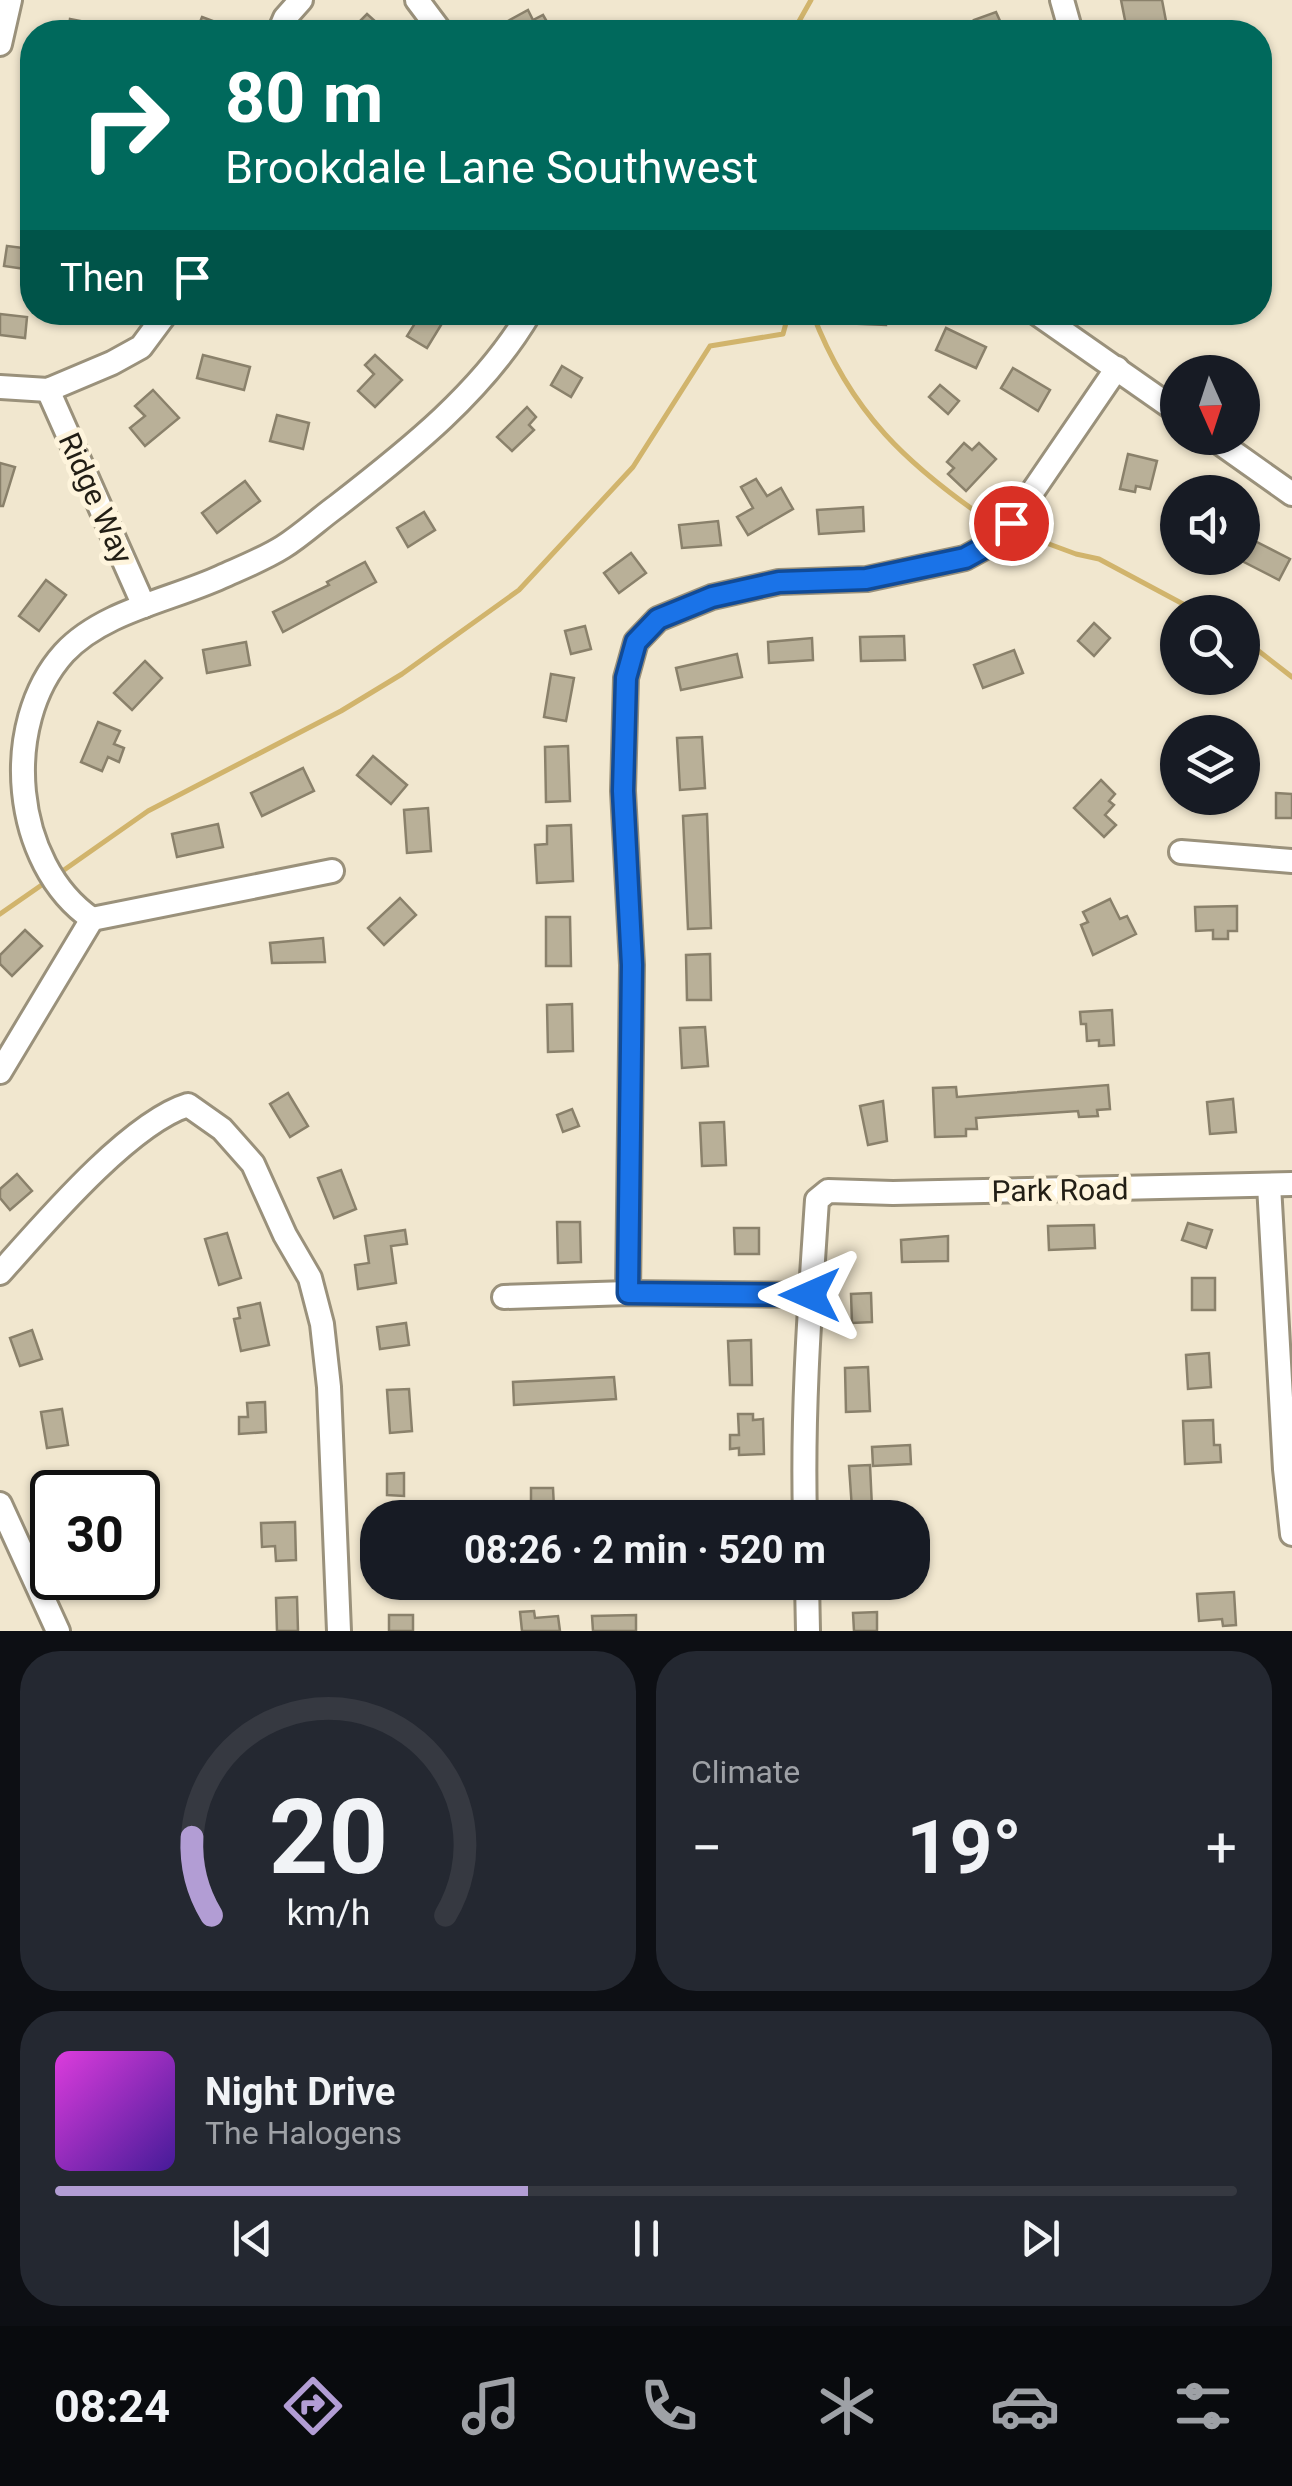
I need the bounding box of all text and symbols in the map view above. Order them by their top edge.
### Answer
text: 80 m [225,57,383,139]
icon: right [60,60,190,190]
text: Brookdale Lane Southwest [225,141,758,194]
icon: arrive [165,250,220,305]
text: Then [60,256,145,300]
north arrow [1160,355,1260,455]
map controls [1160,355,1260,815]
street label: Ridge Way [52,427,140,569]
button: sound [1160,475,1260,575]
pin [969,481,1054,566]
icon: arrive [984,496,1039,551]
button: search [1160,595,1260,695]
button: layers [1160,715,1260,815]
street label: Park Road [991,1171,1129,1209]
position arrow [758,1243,862,1347]
speed limit sign: 30 [30,1470,160,1600]
text: 08:26 · 2 min · 520 m [464,1528,826,1572]
text: Climate [691,1753,800,1791]
text: 20 [268,1777,388,1898]
text: 19° [906,1803,1022,1891]
text: − [691,1816,722,1880]
text: + [1206,1816,1237,1880]
text: km/h [286,1892,370,1934]
text: Night Drive [205,2070,395,2114]
text: The Halogens [205,2114,402,2152]
icon: previous [225,2211,280,2266]
icon: pause [619,2211,674,2266]
icon: next [1013,2211,1068,2266]
icon: directions [278,2371,348,2441]
icon: music [456,2371,526,2441]
icon: phone [634,2371,704,2441]
icon: climate [812,2371,882,2441]
icon: car [990,2371,1060,2441]
icon: filters [1168,2371,1238,2441]
text: 08:24 [54,2380,170,2433]

